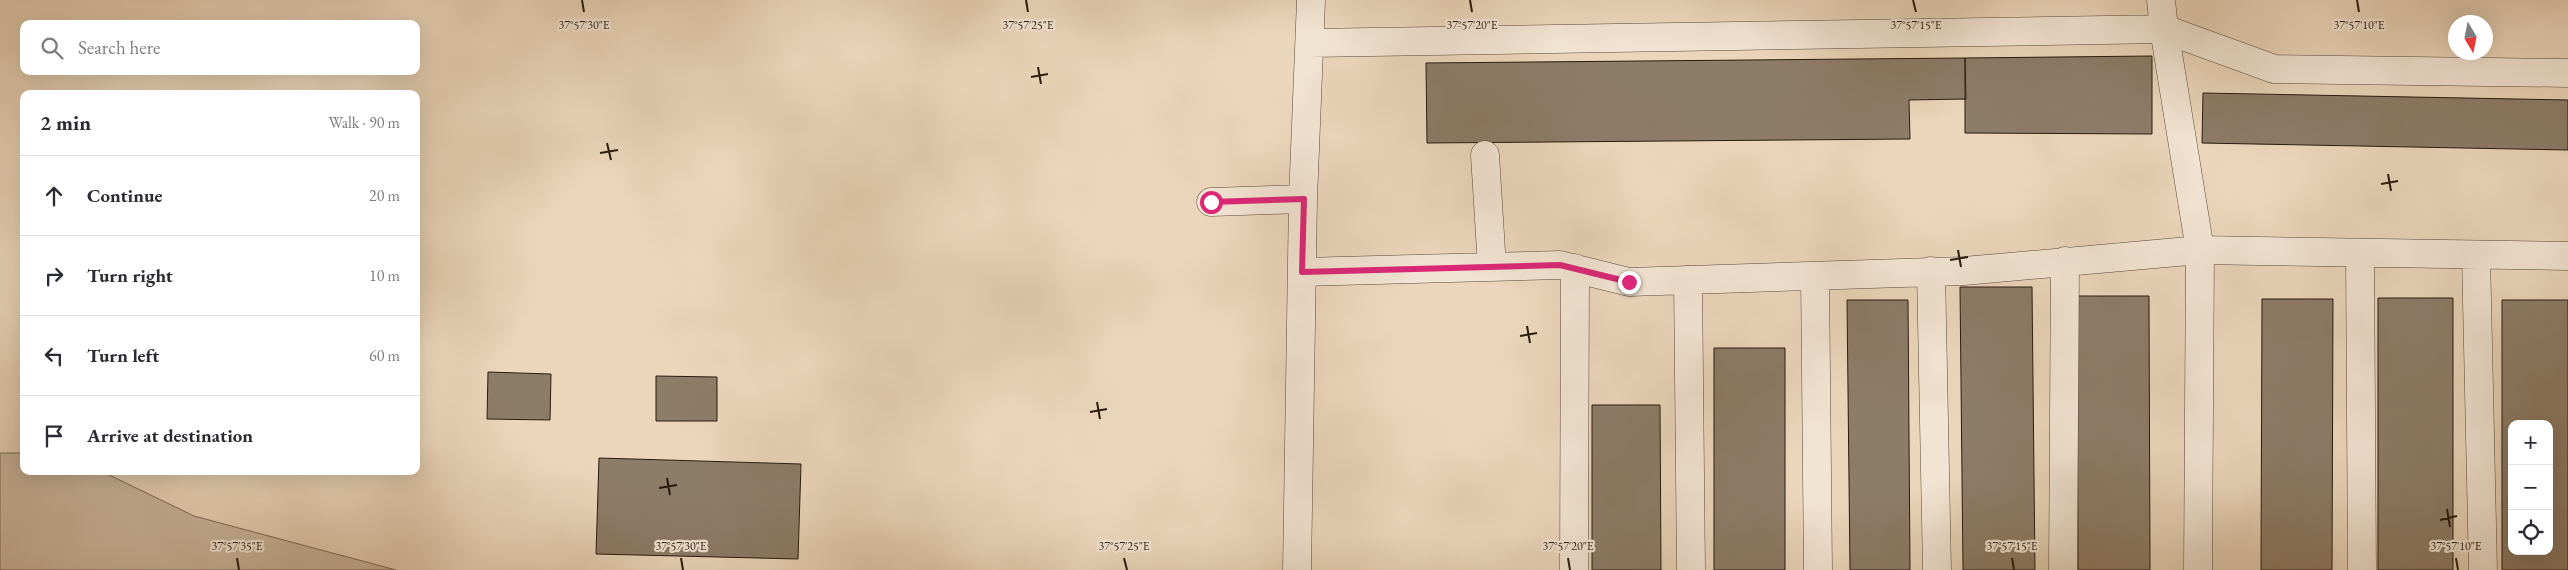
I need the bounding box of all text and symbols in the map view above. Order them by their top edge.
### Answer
north arrow [2448,15,2493,60]
text: 37°57'30"E [558,17,610,33]
text: 37°57'25"E [1002,17,1054,33]
text: 37°57'20"E [1446,17,1498,33]
text: 37°57'15"E [1890,17,1942,33]
text: 37°57'10"E [2333,17,2385,33]
search box [20,20,420,75]
icon: search [38,34,66,62]
text: Search here [78,35,160,60]
text: 2 min [40,109,91,136]
text: Walk · 90 m [329,112,400,133]
icon: ahead [40,182,68,210]
text: Continue [87,183,162,208]
text: 20 m [369,185,400,206]
route start [1200,191,1223,214]
icon: right [40,262,68,290]
text: Turn right [87,263,173,288]
text: 10 m [369,265,400,286]
route end [1618,271,1641,294]
icon: left [40,342,68,370]
text: Turn left [87,343,159,368]
text: 60 m [369,345,400,366]
map controls [2508,420,2553,555]
button: + [2508,420,2553,465]
icon: arrive [40,422,68,450]
text: Arrive at destination [87,423,253,448]
button: − [2508,465,2553,510]
button: locate [2508,510,2553,555]
text: 37°57'35"E [211,538,263,554]
text: 37°57'30"E [655,538,707,554]
text: 37°57'25"E [1098,538,1150,554]
text: 37°57'20"E [1542,538,1594,554]
text: 37°57'15"E [1986,538,2038,554]
text: 37°57'10"E [2430,538,2482,554]

